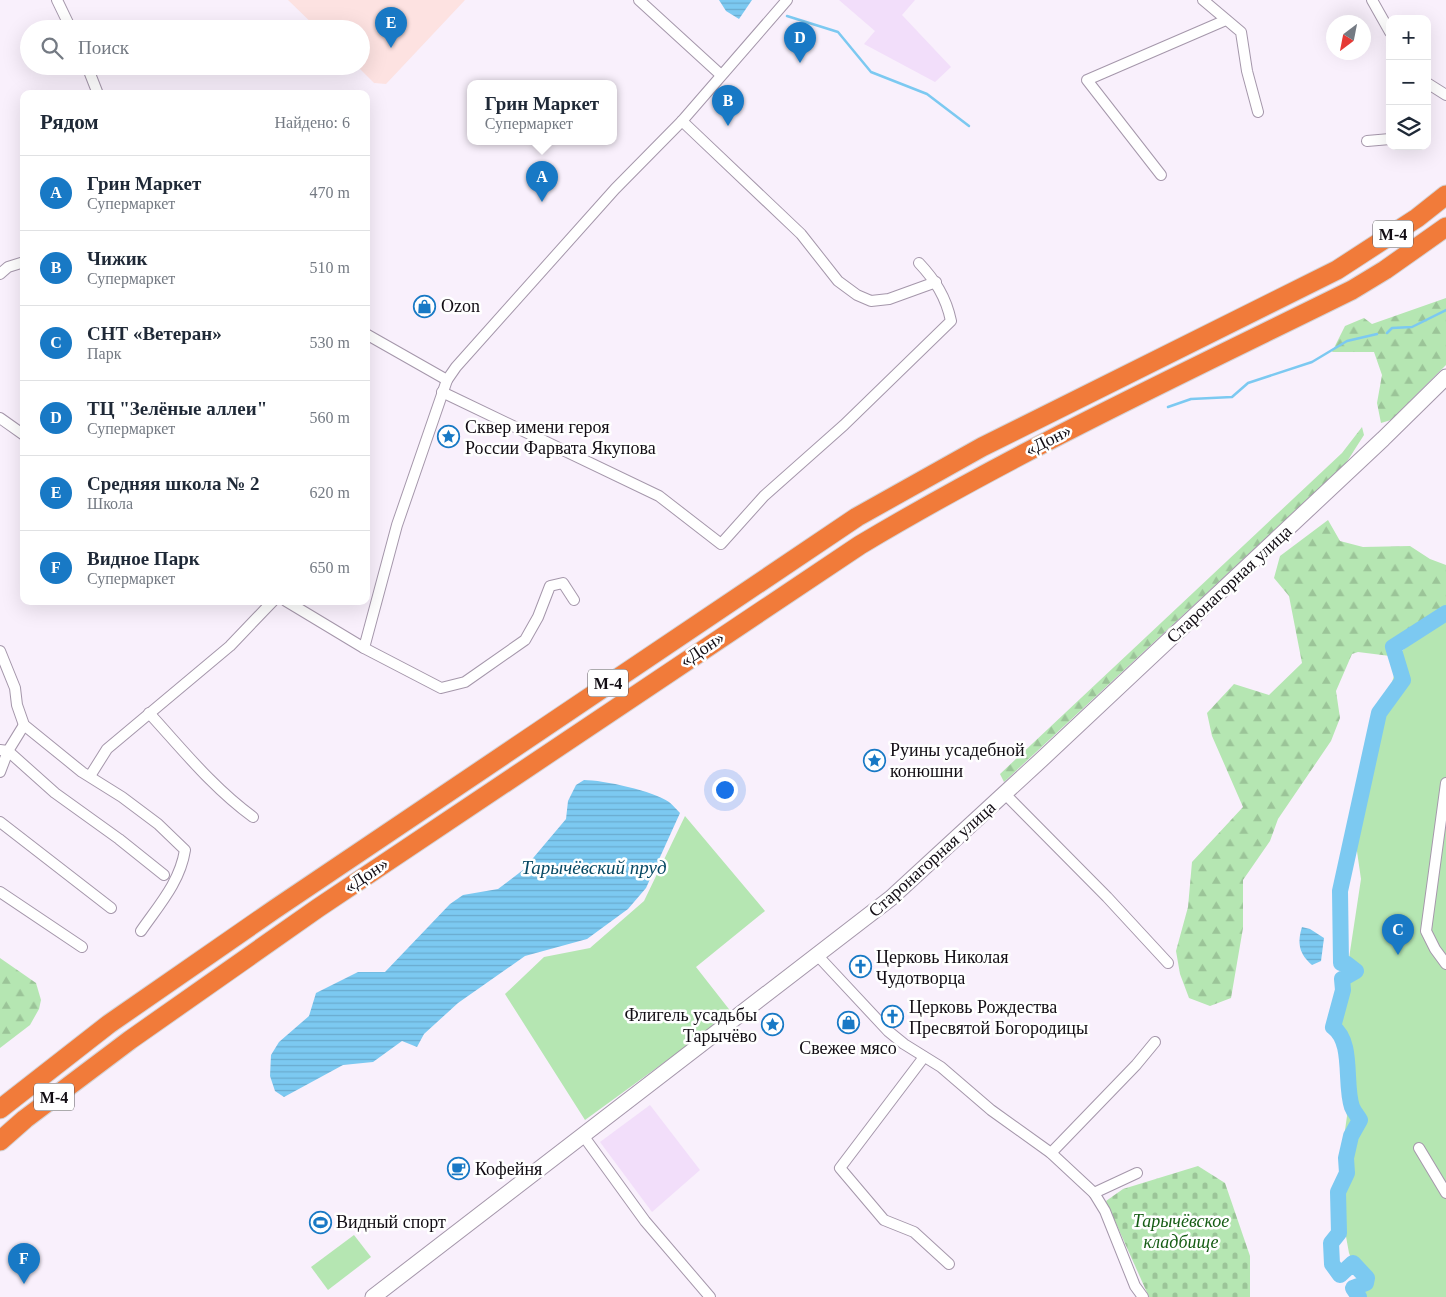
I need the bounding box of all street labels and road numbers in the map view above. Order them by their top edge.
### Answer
road number: М-4 [1373,220,1413,248]
street label: «Дон» [1022,420,1074,460]
street label: Старонагорная улица [1162,521,1296,647]
street label: «Дон» [676,627,728,671]
road number: М-4 [588,670,628,696]
street label: Старонагорная улица [865,797,999,921]
street label: «Дон» [340,853,392,897]
road number: М-4 [34,1084,74,1110]

